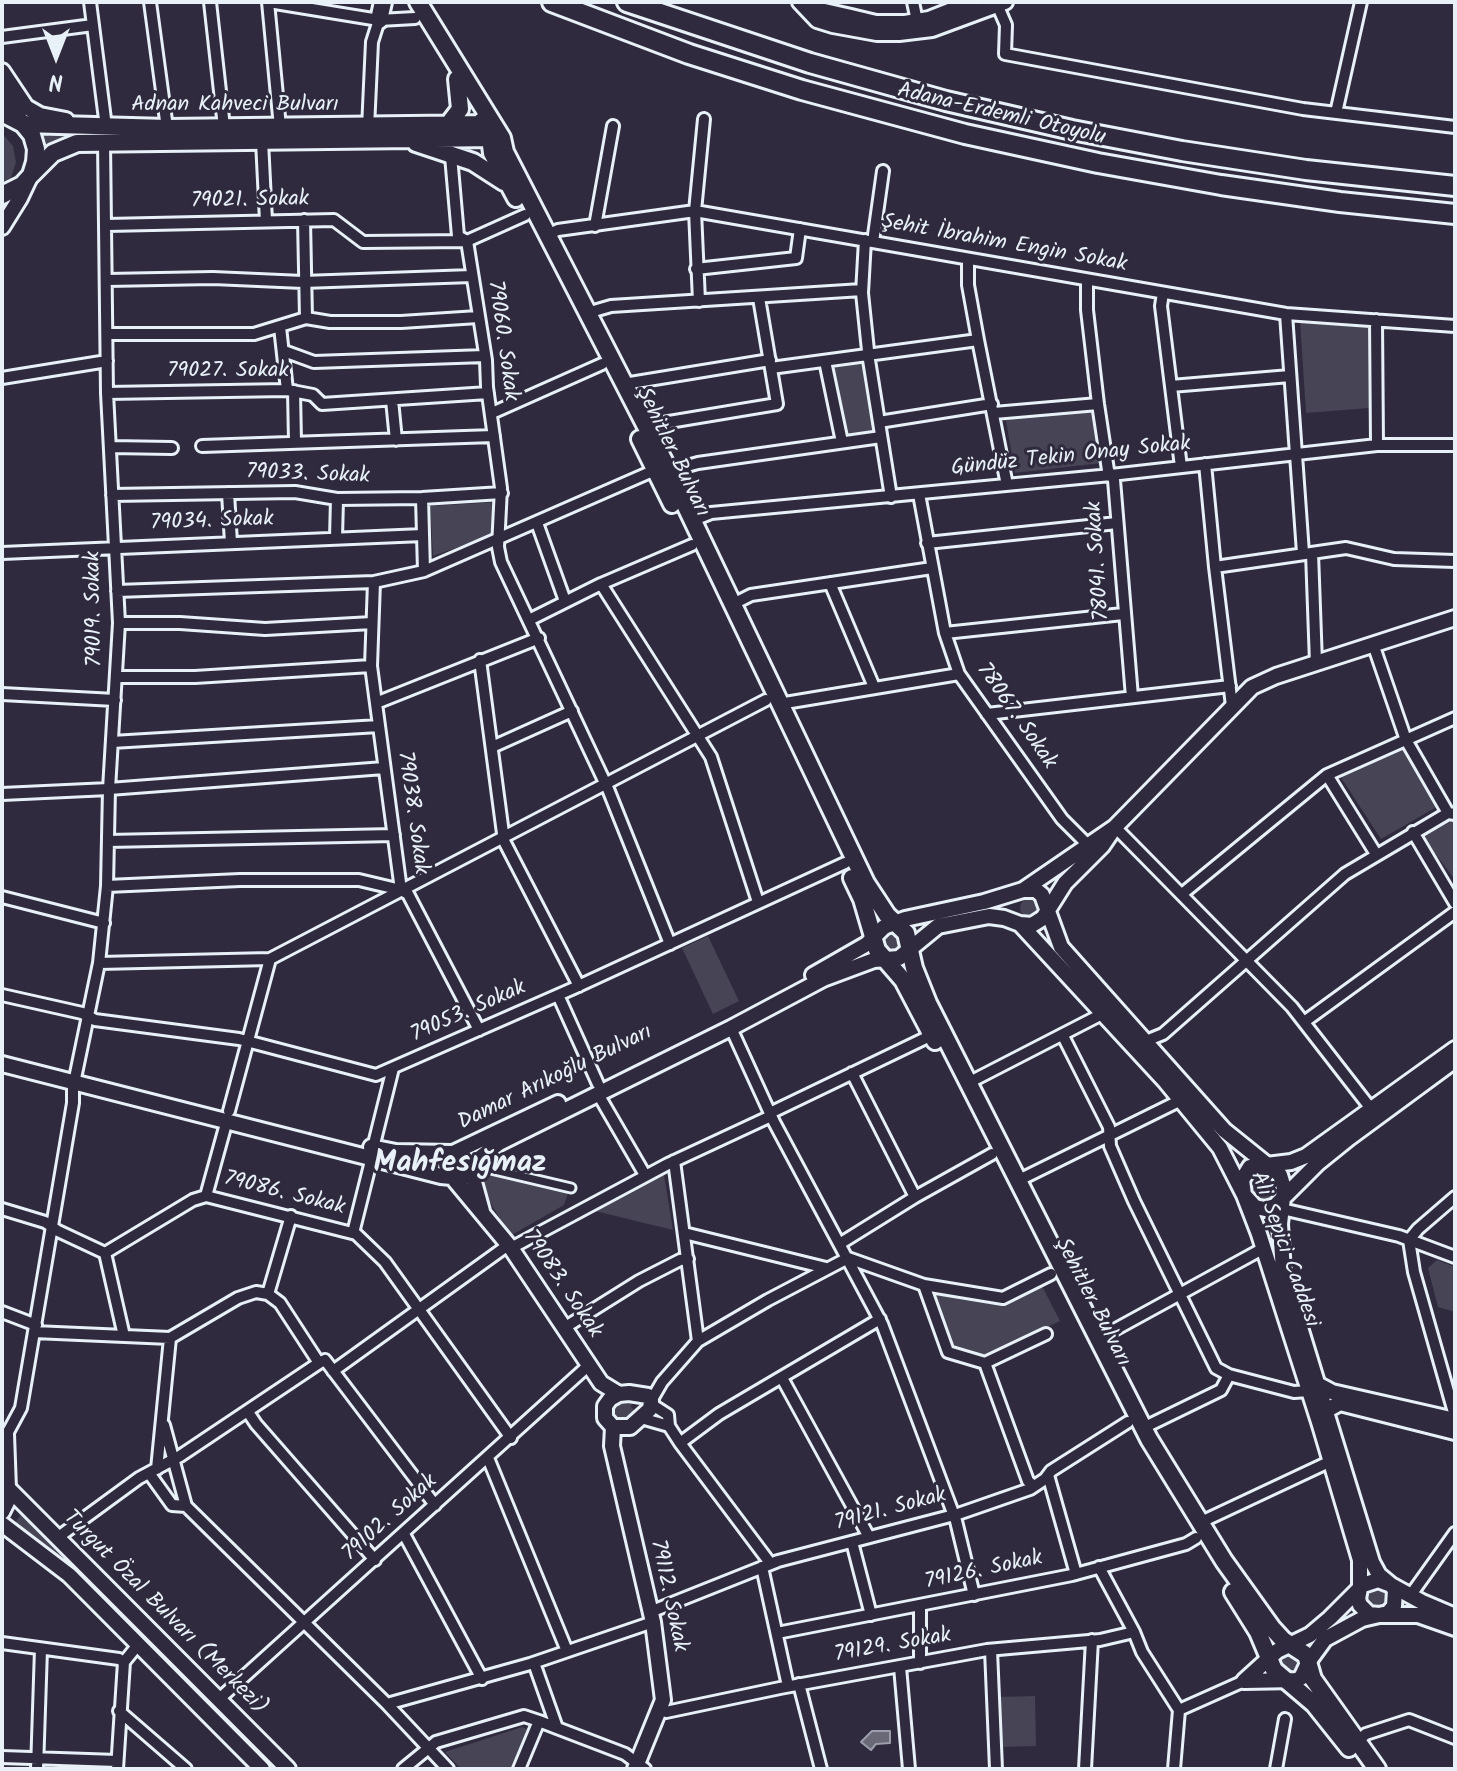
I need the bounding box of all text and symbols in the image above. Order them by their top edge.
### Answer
north arrow [16,16,96,96]
text: N [49,63,63,98]
street label: Adana-Erdemli Otoyolu [894,79,1108,153]
street label: Adnan Kahveci Bulvarı [131,93,339,119]
street label: 79021. Sokak [191,188,309,216]
street label: Şehit İbrahim Engin Sokak [879,210,1129,280]
street label: 79060. Sokak [479,279,523,403]
street label: 79027. Sokak [167,359,289,385]
street label: Şehitler Bulvarı [628,384,714,522]
street label: Gündüz Tekin Onay Sokak [950,432,1192,484]
street label: 79033. Sokak [246,461,370,491]
street label: 78041. Sokak [1083,500,1117,622]
street label: 79034. Sokak [150,508,274,538]
street label: 79019. Sokak [82,551,110,667]
street label: 78067. Sokak [969,659,1061,775]
street label: 79038. Sokak [389,750,433,876]
street label: 79053. Sokak [407,976,531,1050]
street label: Damar Arıkoğlu Bulvarı [455,1020,657,1138]
district label: Mahfesığmaz [374,1148,546,1184]
street label: 79086. Sokak [221,1167,347,1223]
street label: Ali Sepici Caddesi [1243,1168,1323,1332]
street label: 79083. Sokak [515,1226,607,1344]
street label: Şehitler Bulvarı [1047,1234,1135,1372]
street label: 79102. Sokak [338,1470,444,1568]
street label: 79121. Sokak [832,1483,950,1539]
street label: Turgut Özal Bulvarı (Merkezi) [56,1506,272,1722]
street label: 79112. Sokak [642,1537,692,1655]
street label: 79126. Sokak [923,1547,1045,1597]
street label: 79129. Sokak [833,1624,953,1670]

